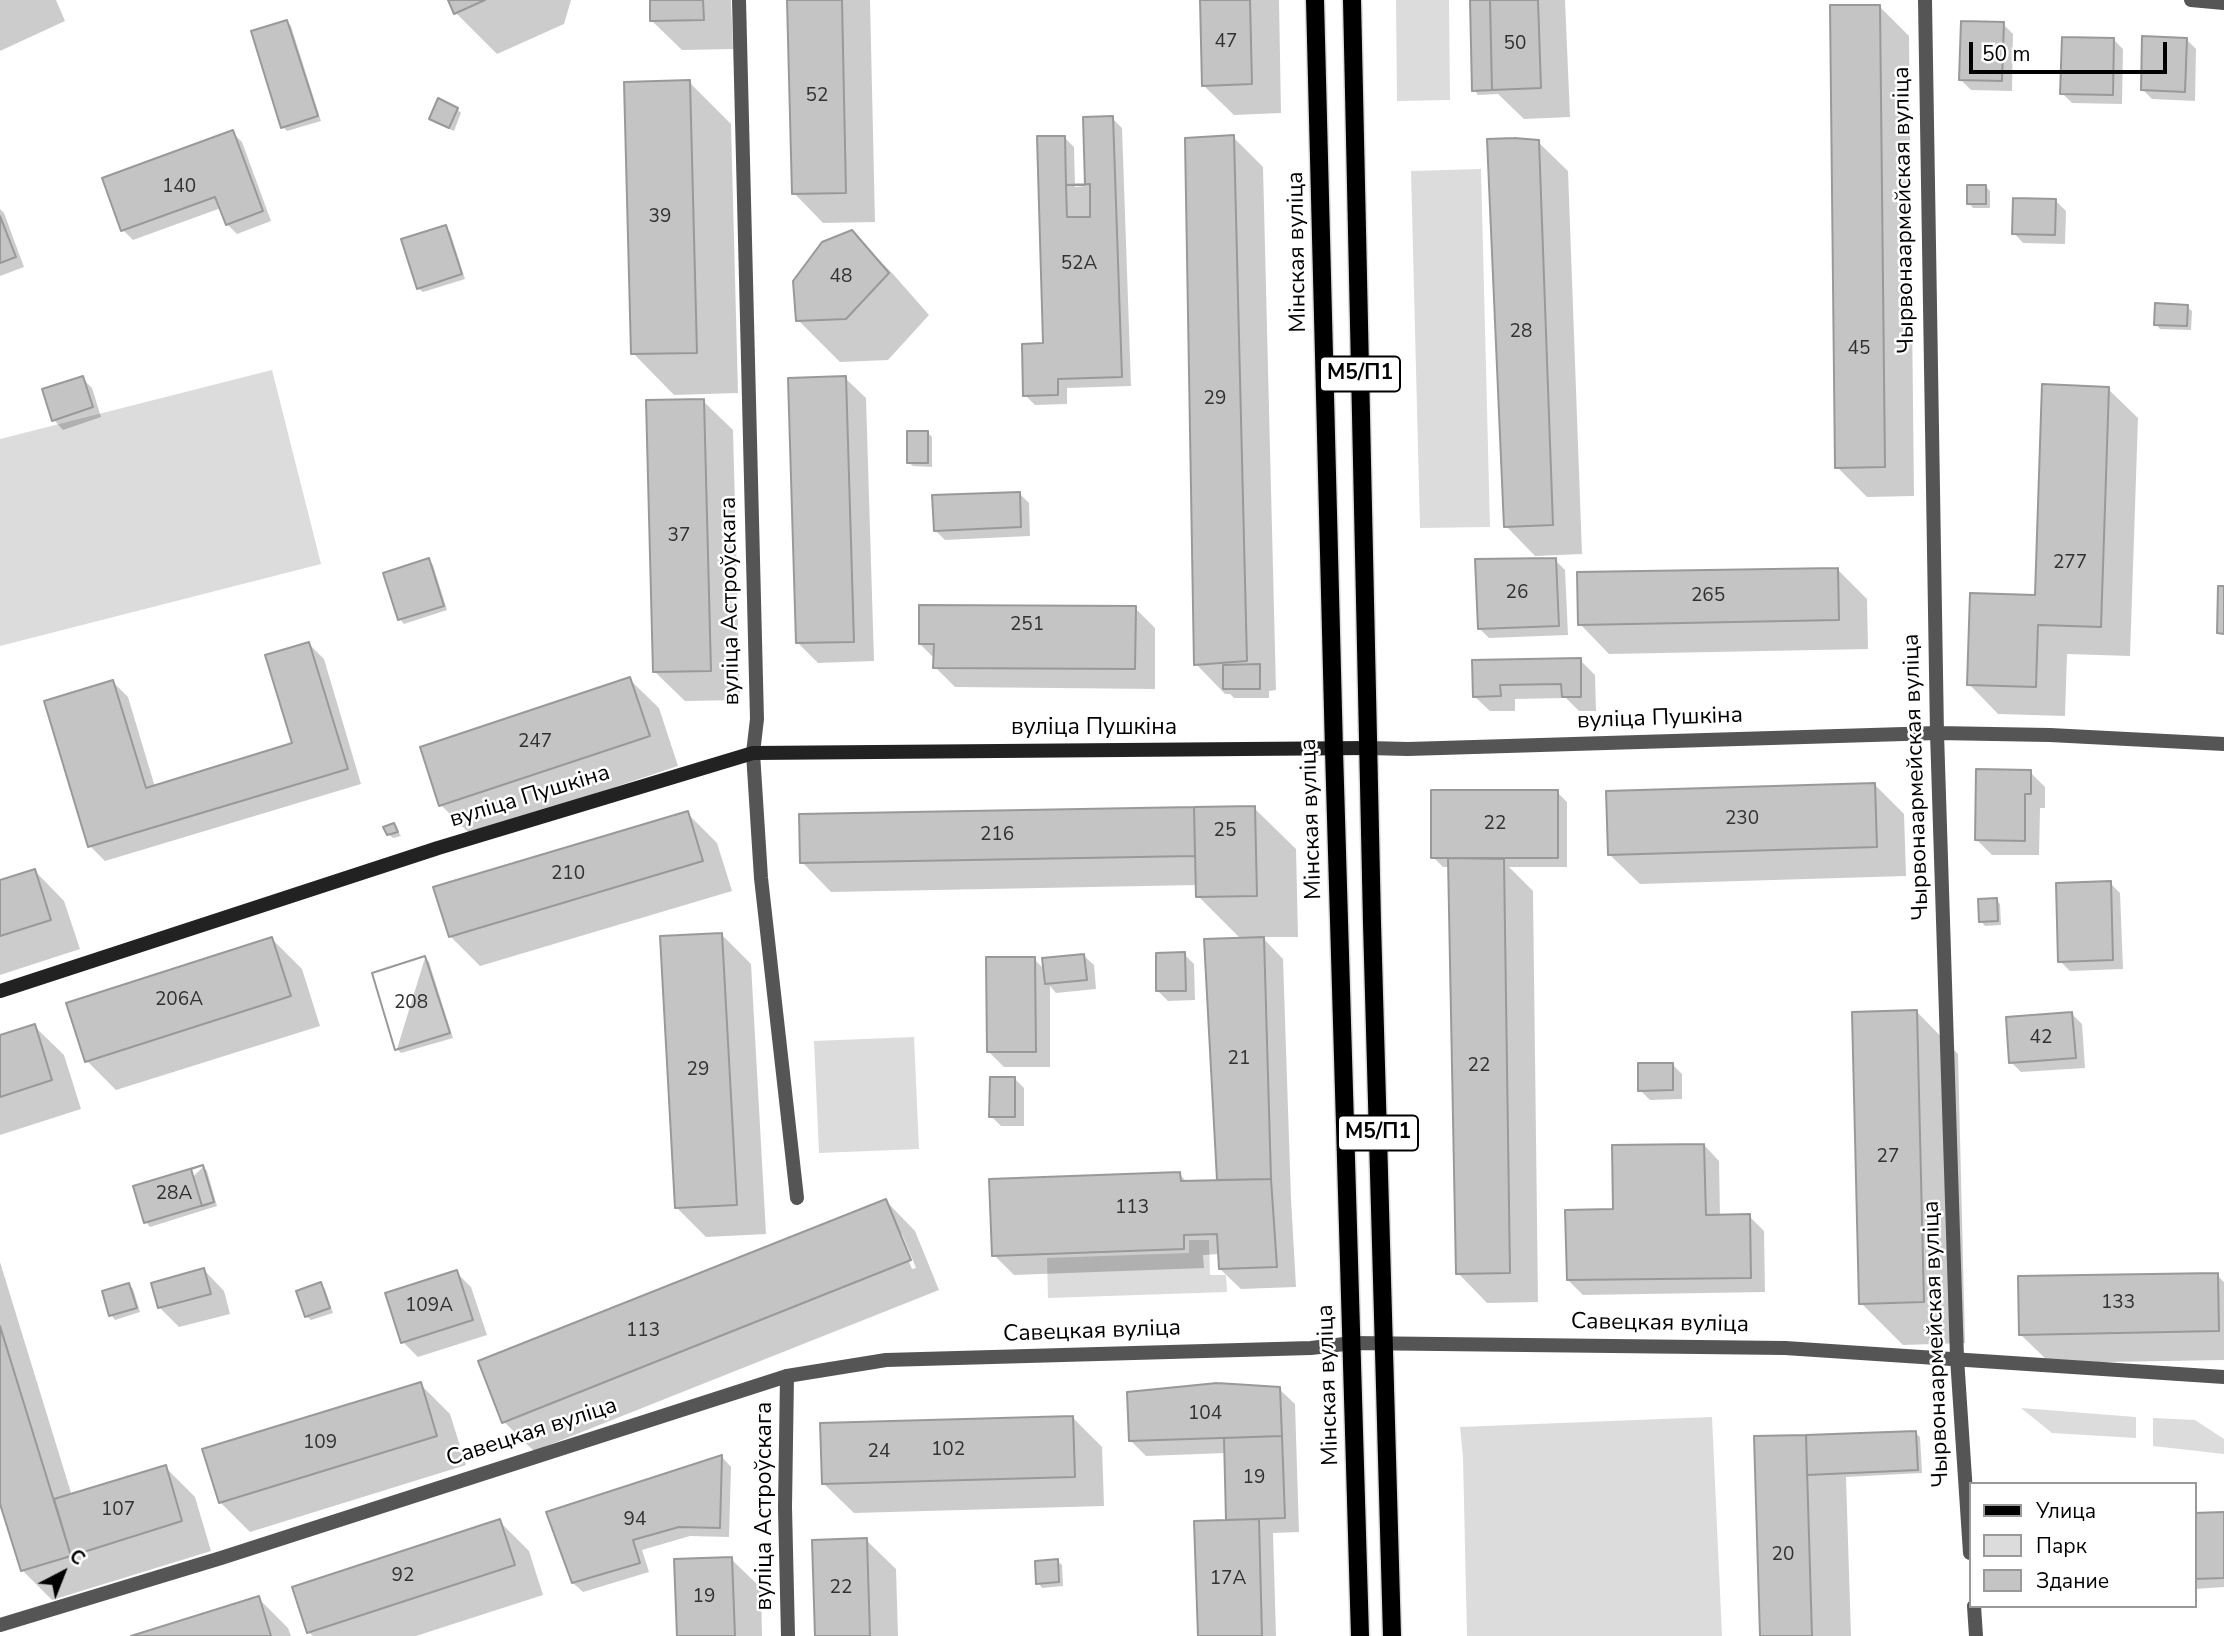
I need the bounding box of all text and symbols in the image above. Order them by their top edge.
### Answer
scale bar [1972,28,2170,72]
house number: 47 [1215,31,1237,53]
house number: 50 [1504,33,1526,55]
text: 50 m [1982,40,2031,68]
street label: Чырвонаармейская вуліца [1889,66,1921,354]
house number: 52 [806,85,828,107]
street label: Мінская вуліца [1283,171,1313,333]
house number: 140 [162,176,196,198]
house number: 39 [649,206,671,228]
house number: 52А [1061,253,1097,275]
house number: 48 [830,266,852,288]
house number: 28 [1510,321,1532,343]
house number: 45 [1848,338,1870,360]
road number: М5/П1 [1320,356,1400,392]
house number: 29 [1204,388,1226,410]
street label: вуліца Астроўскага [715,496,747,706]
house number: 37 [668,525,690,547]
house number: 277 [2053,552,2087,574]
house number: 26 [1506,582,1528,604]
house number: 265 [1691,585,1725,607]
house number: 251 [1010,614,1044,636]
street label: Чырвонаармейская вуліца [1898,633,1936,921]
street label: вуліца Пушкіна [1576,702,1744,736]
street label: вуліца Пушкіна [1011,714,1177,742]
house number: 247 [518,731,552,753]
street label: Мінская вуліца [1295,738,1329,900]
street label: вуліца Пушкіна [447,760,613,834]
house number: 230 [1725,808,1759,830]
house number: 22 [1484,813,1506,835]
house number: 25 [1214,820,1236,842]
house number: 216 [980,824,1014,846]
house number: 210 [551,863,585,885]
house number: 206А [155,989,203,1011]
house number: 208 [394,992,428,1014]
house number: 42 [2030,1027,2052,1049]
house number: 21 [1228,1048,1250,1070]
house number: 22 [1468,1055,1490,1077]
house number: 29 [687,1059,709,1081]
road number: М5/П1 [1338,1116,1418,1150]
house number: 27 [1877,1146,1899,1168]
house number: 28А [156,1183,192,1205]
house number: 113 [1115,1197,1149,1219]
street label: Чырвонаармейская вуліца [1918,1200,1956,1488]
house number: 133 [2101,1292,2135,1314]
house number: 109А [405,1295,453,1317]
street label: Мінская вуліца [1312,1304,1346,1466]
street label: Савецкая вуліца [1571,1309,1749,1339]
street label: Савецкая вуліца [1003,1315,1181,1349]
house number: 113 [626,1320,660,1342]
street label: Савецкая вуліца [443,1392,621,1474]
street label: вуліца Астроўскага [751,1402,779,1610]
house number: 104 [1188,1403,1222,1425]
house number: 109 [303,1432,337,1454]
house number: 102 [931,1439,965,1461]
house number: 24 [868,1441,890,1463]
house number: 19 [1243,1467,1265,1489]
legend [1968,1482,2196,1608]
text: Улица [2036,1497,2096,1525]
house number: 107 [101,1499,135,1521]
house number: 94 [624,1509,646,1531]
text: Парк [2036,1532,2087,1560]
north arrow [28,1538,98,1608]
text: С [64,1543,91,1571]
house number: 20 [1772,1544,1794,1566]
house number: 92 [392,1565,414,1587]
text: Здание [2036,1567,2109,1595]
house number: 17А [1210,1568,1246,1590]
house number: 22 [830,1577,852,1599]
house number: 19 [693,1586,715,1608]

